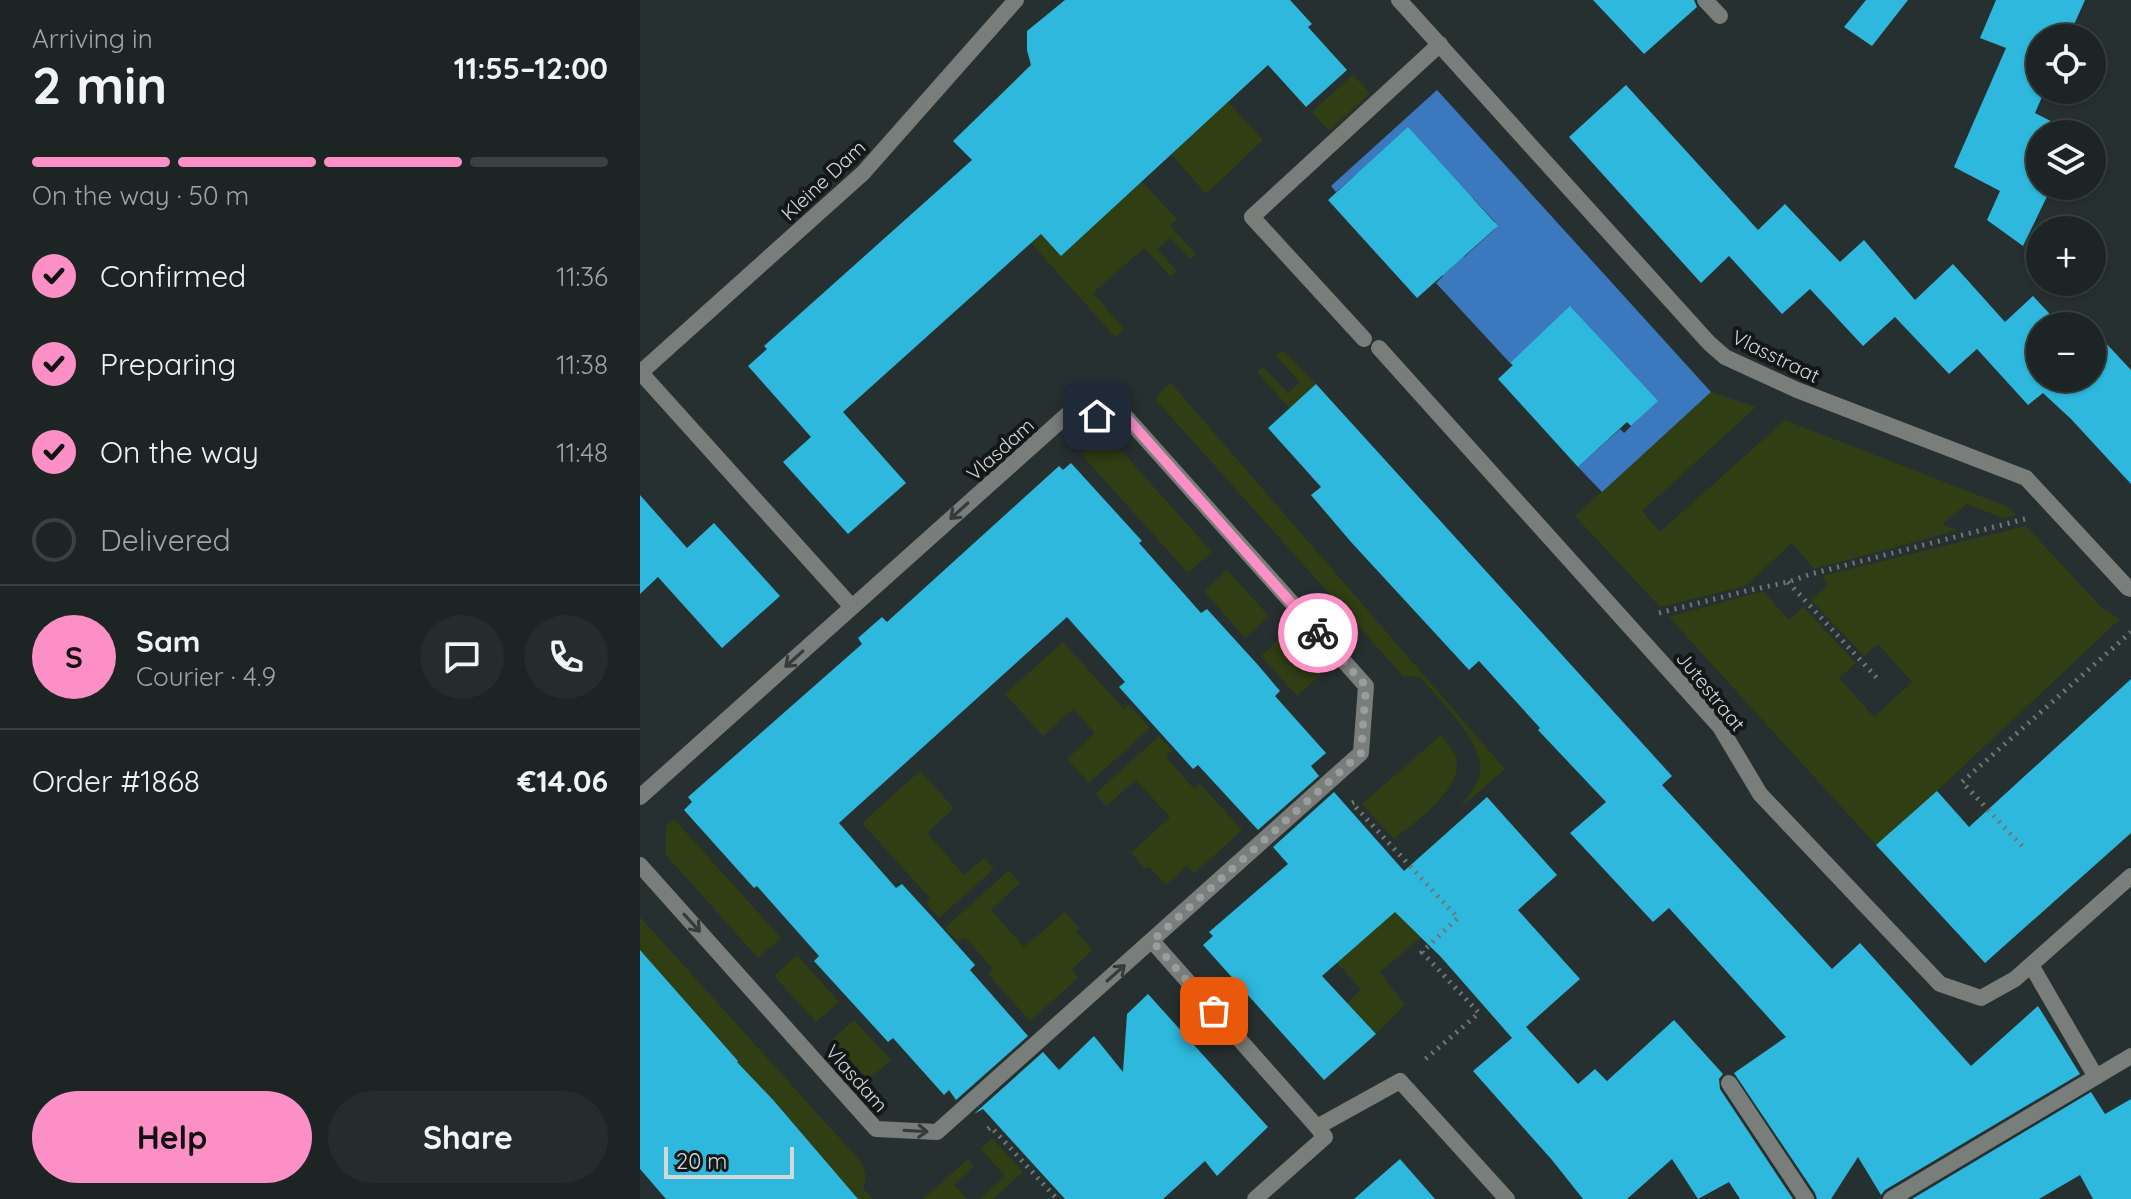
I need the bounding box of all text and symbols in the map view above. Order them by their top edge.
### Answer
text: Arriving in [32,22,153,55]
map controls [2026,24,2106,392]
button: locate [2026,24,2106,104]
text: 11:55–12:00 [454,49,608,87]
text: 2 min [32,52,167,117]
button: layers [2026,120,2106,200]
street label: Kleine Dam [776,135,870,225]
text: On the way · 50 m [32,179,249,212]
button: + [2026,216,2106,296]
icon: check [32,254,76,298]
text: Confirmed [100,257,246,295]
text: 11:36 [556,260,608,293]
button: − [2026,312,2106,392]
street label: Vlasstraat [1728,324,1824,388]
icon: check [32,342,76,386]
text: Preparing [100,345,236,383]
text: 11:38 [556,348,608,381]
pin [1063,382,1131,450]
icon: home [1075,394,1119,438]
street label: Vlasdam [961,412,1039,486]
icon: check [32,430,76,474]
text: On the way [100,433,259,471]
text: 11:48 [556,436,608,469]
one-way arrow [950,502,970,520]
text: Delivered [100,521,231,559]
courier [1278,593,1358,673]
icon: bike [1296,611,1340,655]
button: chat [420,615,504,699]
button: phone [524,615,608,699]
text: Sam [136,622,200,660]
text: S [65,638,83,676]
street label: Jutestraat [1671,646,1751,736]
one-way arrow [784,650,804,668]
text: Courier · 4.9 [136,660,276,693]
text: Order #1868 [32,762,200,800]
text: €14.06 [517,762,608,800]
one-way arrow [683,913,701,933]
one-way arrow [1105,964,1125,982]
pin [1180,977,1248,1045]
icon: bag [1192,989,1236,1033]
street label: Vlasdam [820,1039,894,1117]
button: Help [32,1091,312,1183]
button: Share [328,1091,608,1183]
one-way arrow [902,1124,929,1139]
scale bar [664,1143,794,1179]
text: 20 m [676,1147,727,1175]

